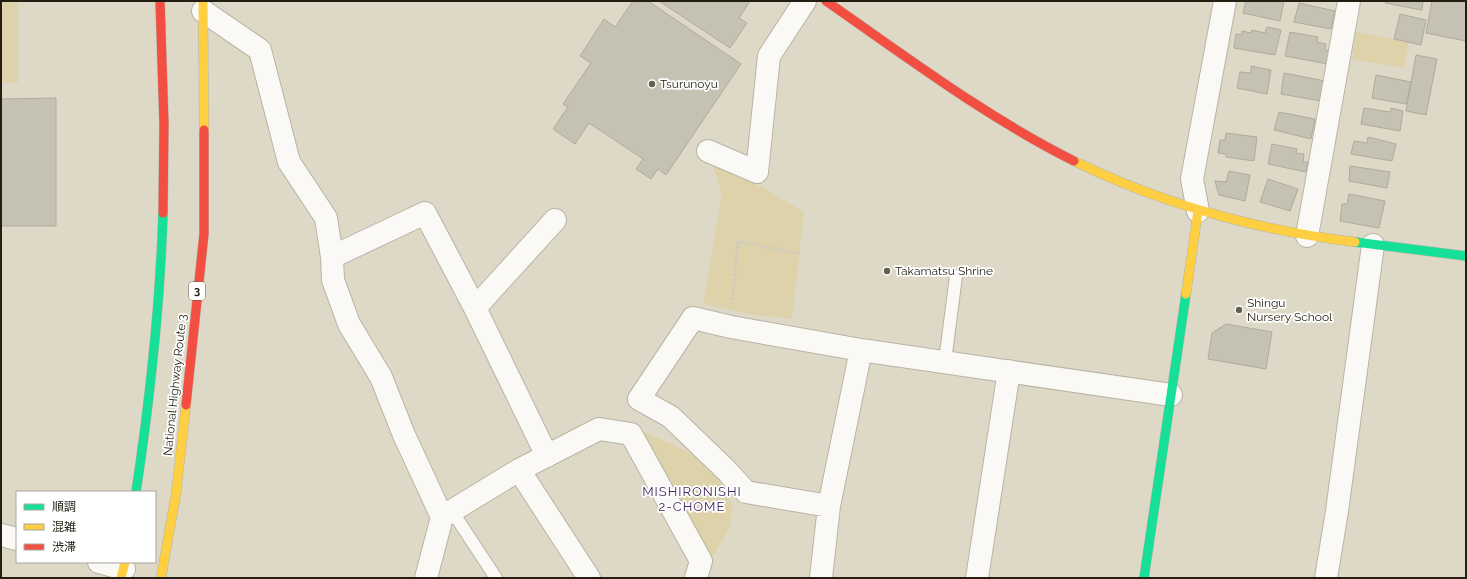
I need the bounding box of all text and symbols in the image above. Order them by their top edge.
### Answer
place label: Tsurunoyu [660,77,718,91]
marker: Tsurunoyu [647,79,657,89]
place label: Takamatsu Shrine [895,264,993,278]
marker: Takamatsu Shrine [882,266,892,276]
road number: 3 [189,282,205,300]
place label: Shingu Nursery School [1247,296,1333,324]
marker: Shingu Nursery School [1234,305,1244,315]
street label: National Highway Route 3 [161,314,189,456]
district label: MISHIRONISHI 2-CHOME [642,484,742,514]
legend [16,491,156,563]
text: 順調 [52,500,76,514]
text: 混雑 [52,520,76,534]
text: 渋滞 [52,540,76,554]

